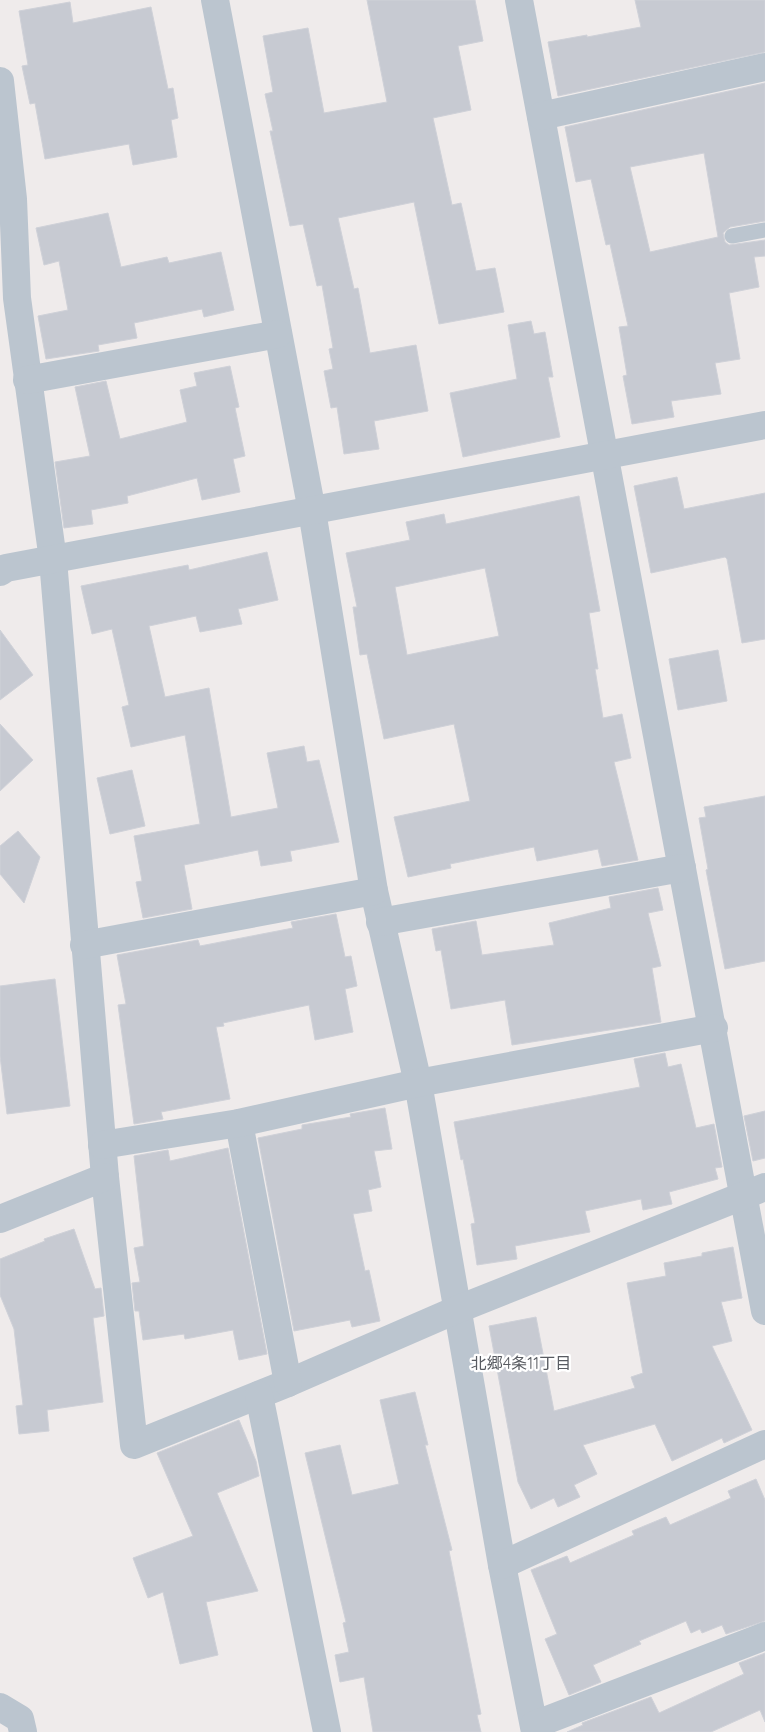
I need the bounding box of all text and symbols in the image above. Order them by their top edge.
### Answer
district label: 北郷4条11丁目 [471,1353,571,1373]

